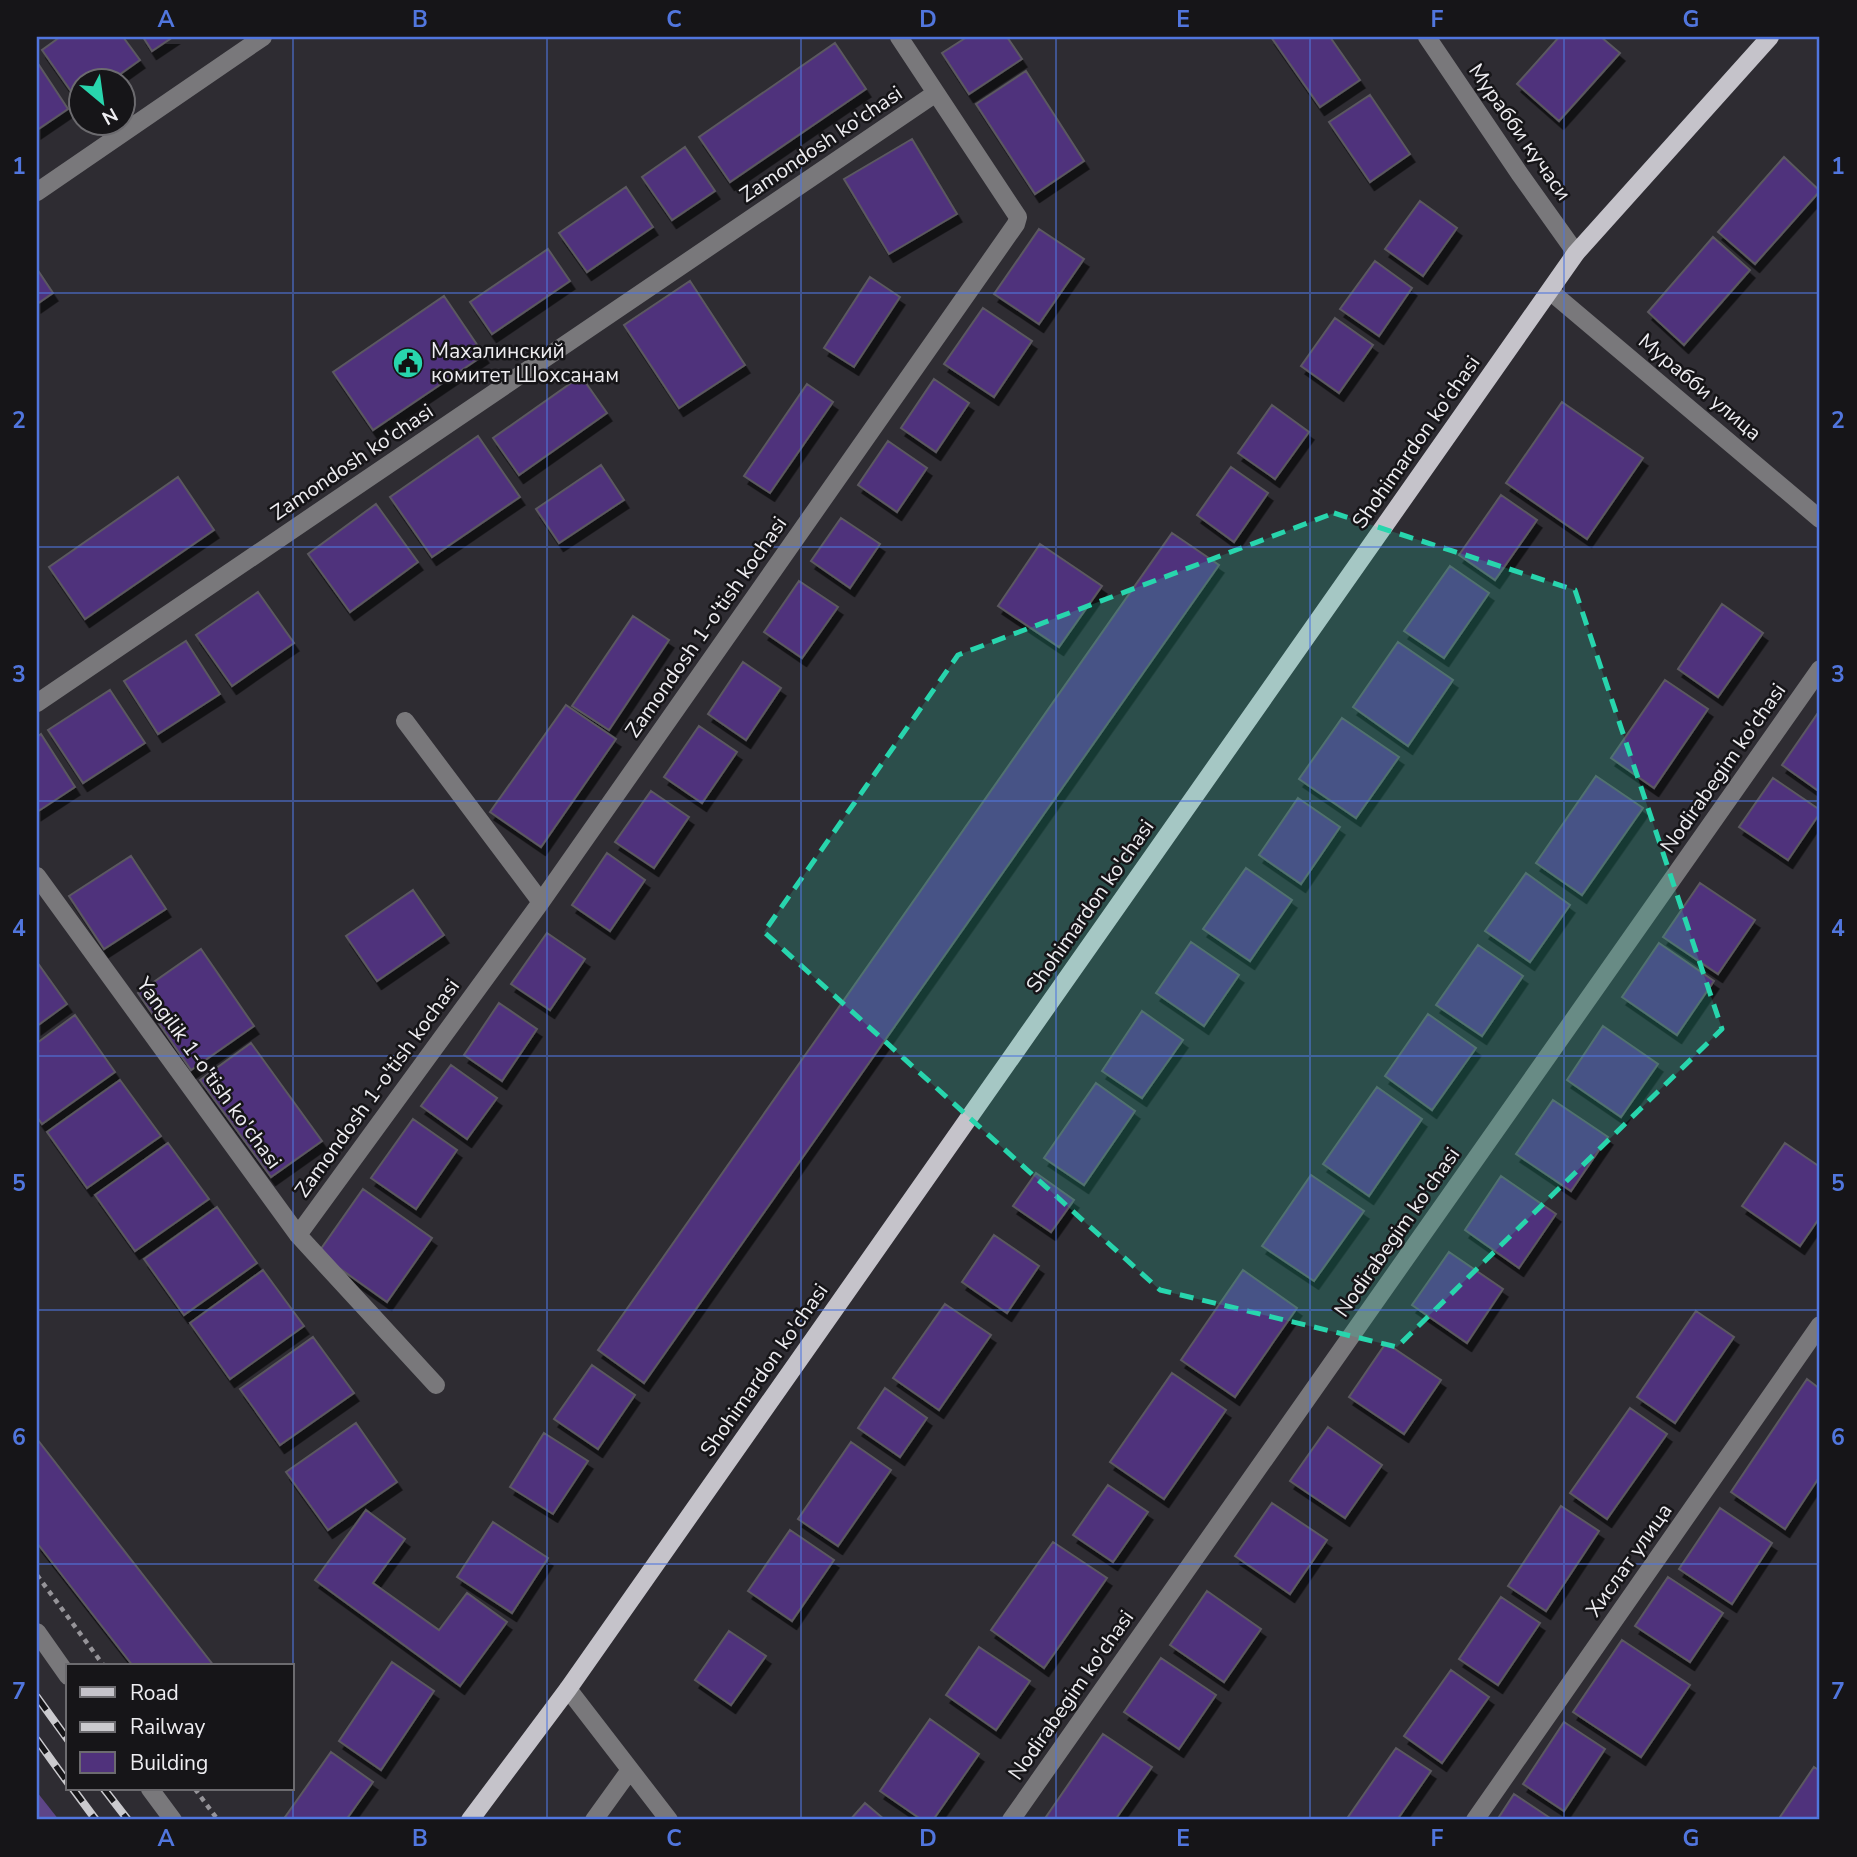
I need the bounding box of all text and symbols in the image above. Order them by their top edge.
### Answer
text: A [157,4,175,35]
text: B [412,4,428,35]
text: C [666,4,682,35]
text: D [919,4,937,35]
text: E [1176,4,1190,35]
text: F [1431,4,1444,35]
text: G [1683,4,1699,35]
street label: Мурабби кучаси [1462,58,1578,206]
north arrow [66,66,136,136]
street label: Zamondosh ko'chasi [734,79,908,209]
text: N [97,101,122,131]
text: 1 [12,151,26,182]
text: 1 [1831,151,1845,182]
street label: Мурабби улица [1633,327,1767,447]
place label: Махалинский комитет Шохcанам [431,337,619,389]
public building icon: Махалинский комитет Шохcанам [391,346,425,380]
street label: Shohimardon ko'chasi [1346,350,1486,534]
street label: Zamondosh ko'chasi [265,397,439,527]
text: 2 [12,405,26,436]
text: 2 [1831,405,1845,436]
street label: Zamondosh 1-o'tish kochasi [619,511,793,743]
text: 3 [12,659,26,690]
text: 3 [1831,659,1845,690]
street label: Nodirabegim ko'chasi [1654,678,1792,858]
street label: Shohimardon ko'chasi [1020,814,1160,998]
text: 4 [12,913,26,944]
text: 4 [1831,913,1845,944]
street label: Yangilik 1-o'tish ko'chasi [129,971,288,1174]
street label: Zamondosh 1-o'tish kochasi [288,973,466,1203]
street label: Nodirabegim ko'chasi [1328,1142,1466,1322]
text: 5 [12,1168,26,1199]
text: 5 [1831,1168,1845,1199]
street label: Shohimardon ko'chasi [694,1278,834,1462]
text: 6 [12,1422,26,1453]
text: 6 [1831,1422,1845,1453]
street label: Хислат улица [1580,1498,1678,1622]
street label: Nodirabegim ko'chasi [1002,1605,1140,1785]
legend [66,1664,294,1790]
text: 7 [12,1676,26,1707]
text: 7 [1831,1676,1845,1707]
text: Road [130,1679,179,1707]
text: Railway [130,1713,205,1741]
text: Building [130,1749,208,1777]
text: A [157,1823,175,1854]
text: B [412,1823,428,1854]
text: C [666,1823,682,1854]
text: D [919,1823,937,1854]
text: E [1176,1823,1190,1854]
text: F [1431,1823,1444,1854]
text: G [1683,1823,1699,1854]

